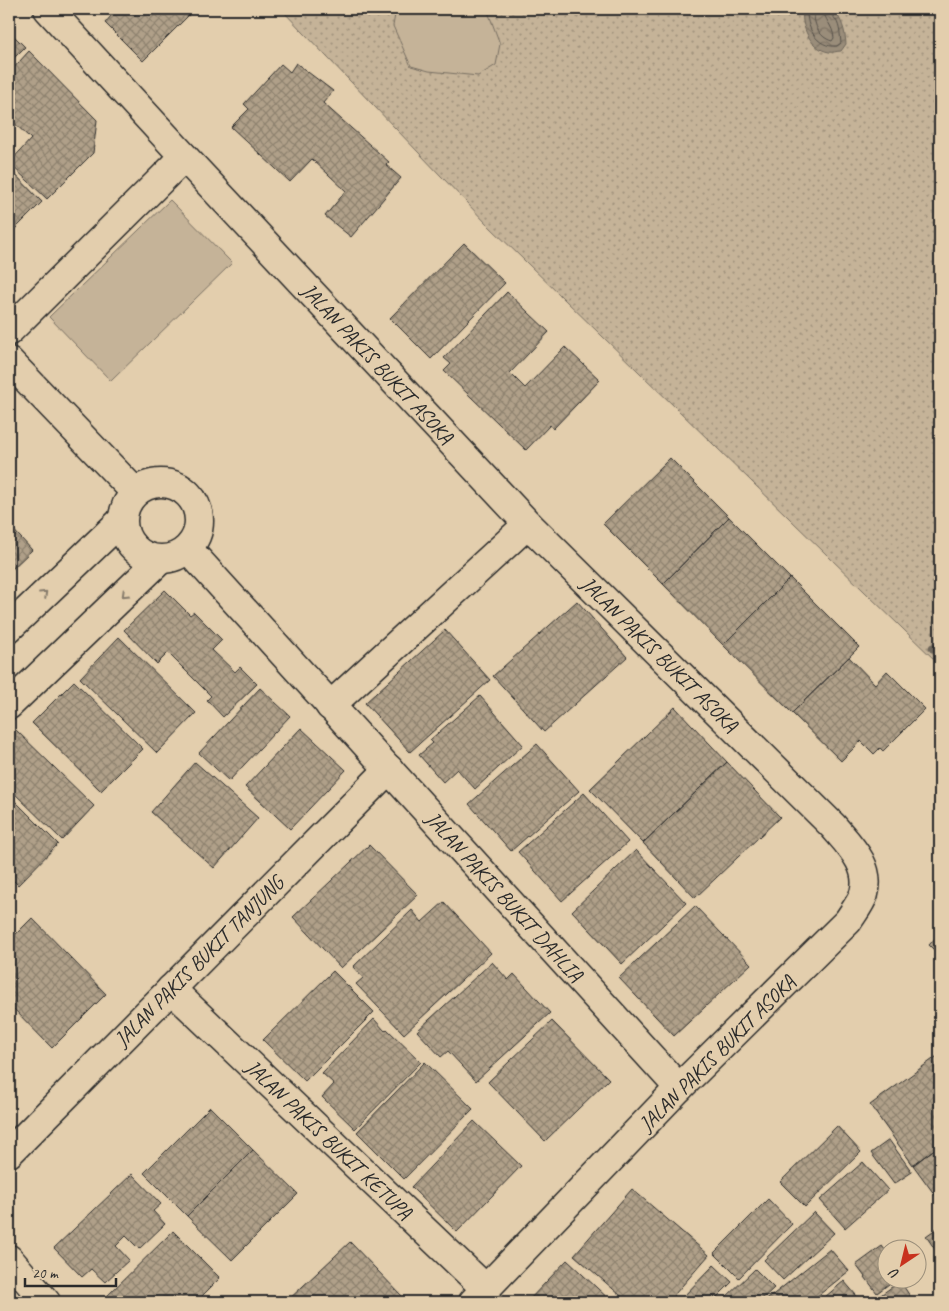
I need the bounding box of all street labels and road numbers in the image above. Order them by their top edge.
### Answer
street label: JALAN PAKIS BUKIT ASOKA [295,277,459,450]
street label: JALAN PAKIS BUKIT ASOKA [575,570,744,738]
street label: JALAN PAKIS BUKIT DAHLIA [420,805,589,987]
street label: JALAN PAKIS BUKIT TANJUNG [108,868,291,1053]
street label: JALAN PAKIS BUKIT ASOKA [633,969,801,1137]
street label: JALAN PAKIS BUKIT KETUPA [239,1053,418,1225]

